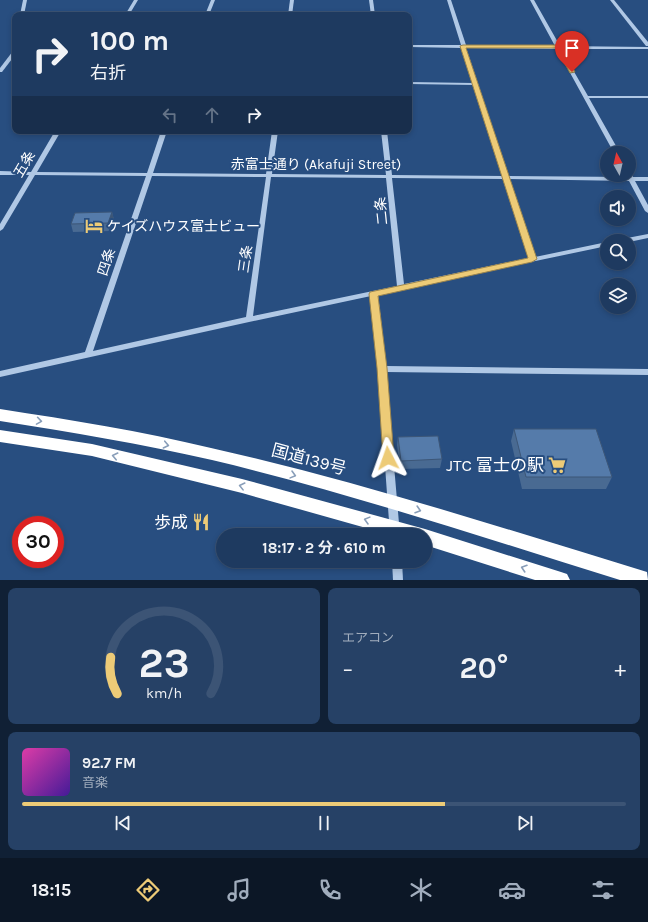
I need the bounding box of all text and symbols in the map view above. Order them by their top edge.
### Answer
text: 100 m [90,24,169,57]
icon: right [24,28,76,80]
pin [555,31,589,72]
icon: arrive [561,37,583,59]
text: 右折 [90,62,126,84]
icon: left [159,104,181,126]
icon: ahead [201,104,223,126]
icon: right [243,104,265,126]
north arrow [600,146,636,182]
map controls [600,146,636,314]
street label: 五条 [10,148,39,181]
street label: 赤富士通り (Akafuji Street) [231,156,401,173]
button: sound [600,190,636,226]
street label: 二条 [372,196,391,226]
hotel icon: ケイズハウス富士ビュー [84,216,104,236]
place label: ケイズハウス富士ビュー [107,218,260,235]
button: search [600,234,636,270]
street label: 三条 [235,244,256,274]
street label: 四条 [94,246,119,278]
button: layers [600,278,636,314]
one-way arrow [35,416,42,425]
position arrow [367,437,409,479]
street label: 国道139号 [269,439,349,479]
one-way arrow [163,440,169,448]
one-way arrow [112,452,119,461]
place label: JTC 富士の駅 [446,455,544,475]
supermarket icon: JTC 富士の駅 [547,455,567,475]
one-way arrow [289,470,296,479]
one-way arrow [239,482,246,491]
one-way arrow [414,505,421,514]
place label: 歩成 [154,512,188,532]
restaurant icon: 歩成 [191,512,211,532]
speed limit sign: 30 [12,516,64,568]
one-way arrow [364,517,371,525]
text: 18:17 · 2 分 · 610 m [262,539,386,557]
one-way arrow [520,564,527,573]
text: エアコン [342,630,394,645]
text: 23 [138,639,190,687]
text: 20° [460,650,508,686]
text: − [342,656,354,682]
text: + [614,656,626,682]
text: km/h [146,685,182,702]
text: 92.7 FM [82,754,136,772]
text: 音楽 [82,775,108,790]
icon: previous [112,812,134,834]
icon: pause [313,812,335,834]
icon: next [514,812,536,834]
icon: directions [134,876,162,904]
icon: music [225,876,253,904]
icon: phone [316,876,344,904]
icon: climate [407,876,435,904]
icon: car [498,876,526,904]
icon: filters [589,876,617,904]
text: 18:15 [31,879,71,901]

